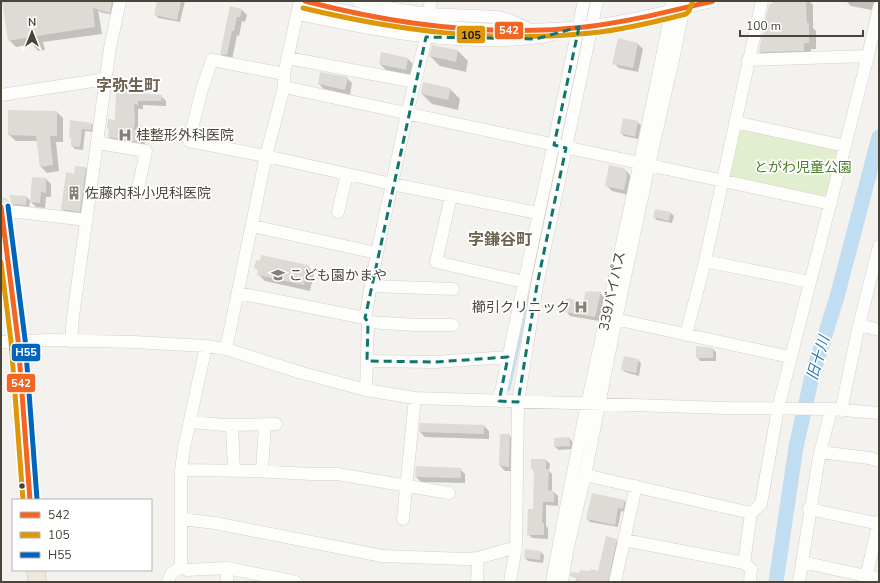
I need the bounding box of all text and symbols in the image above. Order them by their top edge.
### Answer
north arrow [12,12,52,52]
scale bar [740,12,863,38]
text: N [28,15,36,30]
text: 100 m [746,18,781,34]
line badge: 542 [494,21,524,40]
text: 542 [499,23,519,38]
line badge: 105 [456,25,486,44]
text: 105 [461,28,481,43]
district label: 字弥生町 [96,75,160,97]
place label: 桂整形外科医院 [136,126,234,145]
hospital icon: 桂整形外科医院 [117,127,133,143]
park label: とがわ児童公園 [754,158,852,177]
place label: 佐藤内科小児科医院 [85,184,211,203]
building icon: 佐藤内科小児科医院 [66,185,82,201]
district label: 字鎌谷町 [468,229,532,251]
street label: 339バイパス [594,249,630,333]
place label: こども園かまや [289,266,387,285]
school or university icon: こども園かまや [270,267,286,283]
place label: 櫛引クリニック [472,298,570,317]
hospital icon: 櫛引クリニック [573,299,589,315]
water label: 旧十川 [802,332,835,382]
line badge: H55 [11,343,41,362]
text: H55 [15,345,37,360]
line badge: 542 [6,373,36,393]
text: 542 [11,376,31,391]
unlabelled marker [17,481,27,491]
legend [12,499,152,571]
text: 542 [48,507,70,523]
text: 105 [48,527,70,543]
text: H55 [48,547,72,563]

